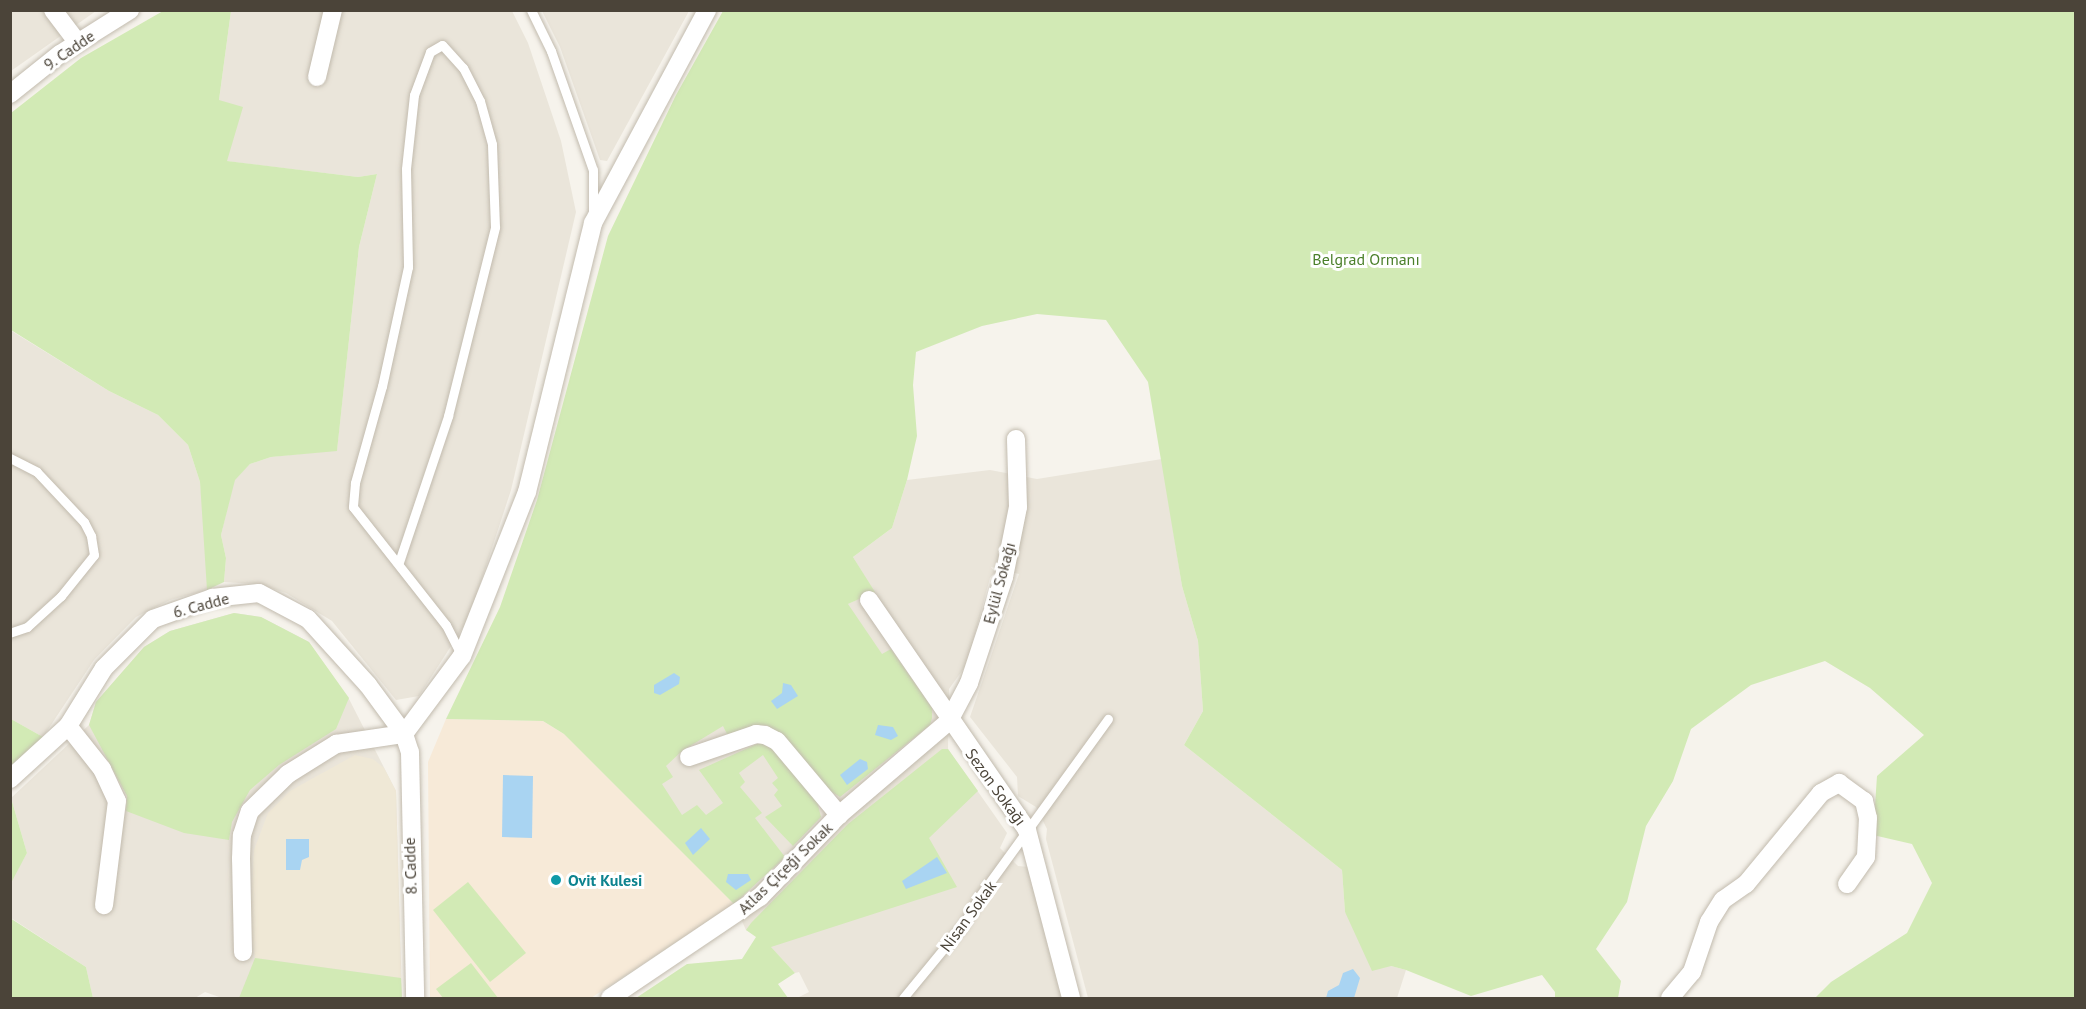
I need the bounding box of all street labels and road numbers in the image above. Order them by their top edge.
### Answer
street label: 9. Cadde [39,26,99,74]
street label: Eylül Sokağı [979,540,1019,626]
street label: 6. Cadde [170,588,232,622]
street label: Sezon Sokağı [962,745,1030,829]
street label: Atlas Çiçeği Sokak [734,818,836,918]
street label: 8. Cadde [399,836,421,896]
street label: Nisan Sokak [936,877,1000,955]

